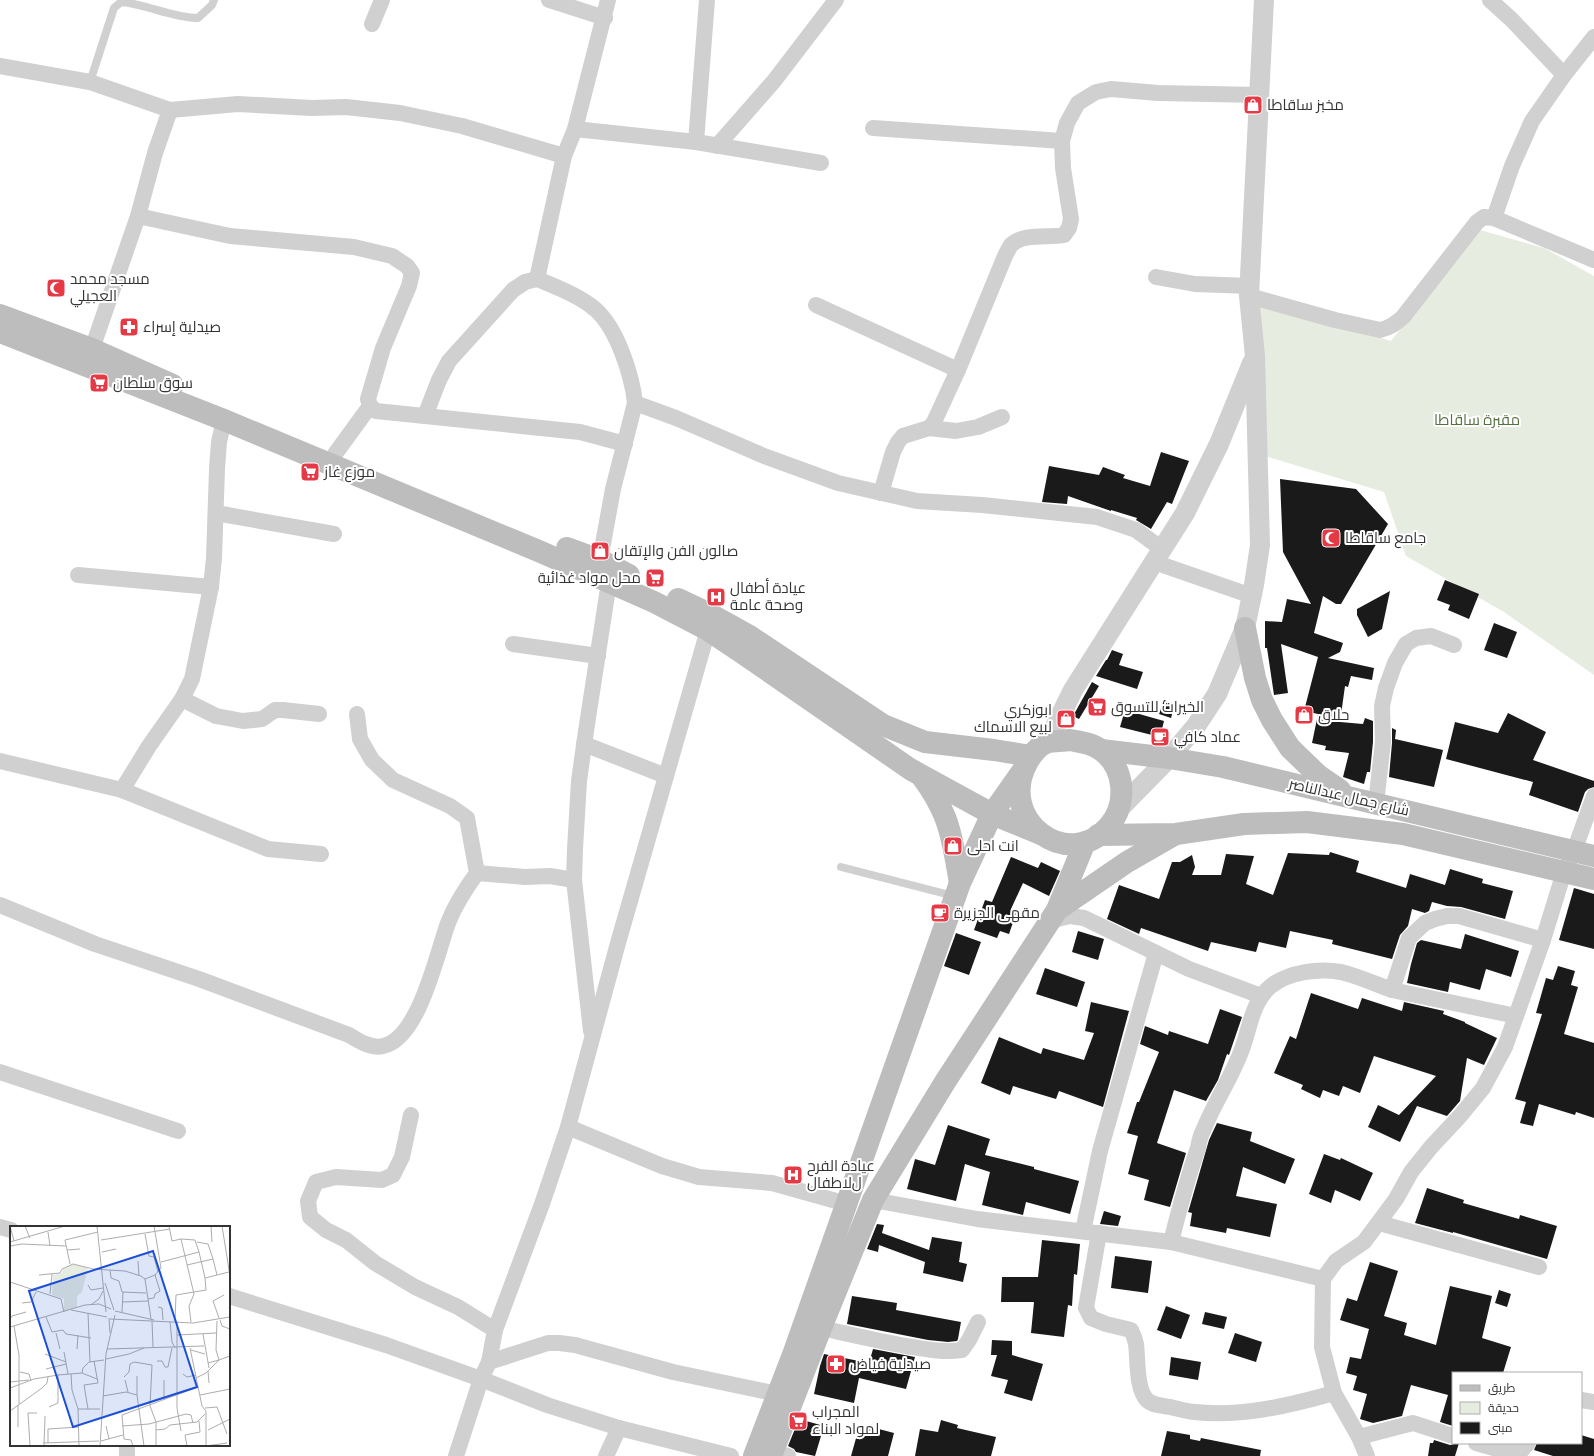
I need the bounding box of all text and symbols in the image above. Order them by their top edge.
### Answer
shop icon: مخبز ساقاطا [1242,94,1264,116]
place label: مخبز ساقاطا [1267,96,1344,114]
place label: مسجد محمد العجيلي [70,270,150,308]
mosque icon: مسجد محمد العجيلي [45,277,67,299]
pharmacy icon: صيدلية إسراء [118,316,140,338]
place label: صيدلية إسراء [143,318,221,336]
supermarket icon: سوق سلطان [88,372,110,394]
place label: سوق سلطان [113,374,193,393]
park label: مقبرة ساقاطا [1434,411,1520,429]
supermarket icon: موزع غاز [299,461,321,483]
place label: موزع غاز [323,463,375,483]
mosque icon: جامع ساقاطا [1320,527,1342,549]
place label: جامع ساقاطا [1345,529,1426,549]
shop icon: صالون الفن والإتقان [589,540,611,562]
place label: صالون الفن والإتقان [614,542,738,561]
supermarket icon: محل مواد غذائية [644,567,666,589]
place label: محل مواد غذائية [538,569,641,588]
place label: عيادة أطفال وصحة عامة [730,578,806,614]
hospital icon: عيادة أطفال وصحة عامة [705,586,727,608]
supermarket icon: الخيرات للتسوق [1086,696,1108,718]
place label: الخيرات للتسوق [1111,698,1204,717]
place label: ابوزكري لبيع اﻻسماك [974,701,1052,738]
shop icon: حلاق [1293,704,1315,726]
place label: حلاق [1318,706,1349,725]
shop icon: ابوزكري لبيع اﻻسماك [1055,708,1077,730]
cafe icon: عماد كافي [1149,726,1171,748]
place label: عماد كافي [1174,728,1241,749]
street label: شارع جمال عبدالناصر [1286,774,1411,822]
shop icon: انت احلى [942,835,964,857]
place label: انت احلى [967,837,1019,856]
cafe icon: مقهى الجزيرة [929,902,951,924]
place label: مقهى الجزيرة [954,904,1040,923]
place label: عيادة الفرح لﻻطفال [807,1157,875,1192]
hospital icon: عيادة الفرح لﻻطفال [782,1164,804,1186]
inset map [10,1226,230,1446]
pharmacy icon: صيدلية فياض [825,1353,847,1375]
place label: صيدلية فياض [850,1355,931,1374]
legend [1452,1372,1582,1444]
text: طريق [1488,1381,1516,1396]
text: حديقة [1488,1401,1519,1416]
place label: المجراب لمواد البناء [812,1403,879,1438]
supermarket icon: المجراب لمواد البناء [787,1410,809,1432]
text: مبنى [1488,1421,1513,1436]

